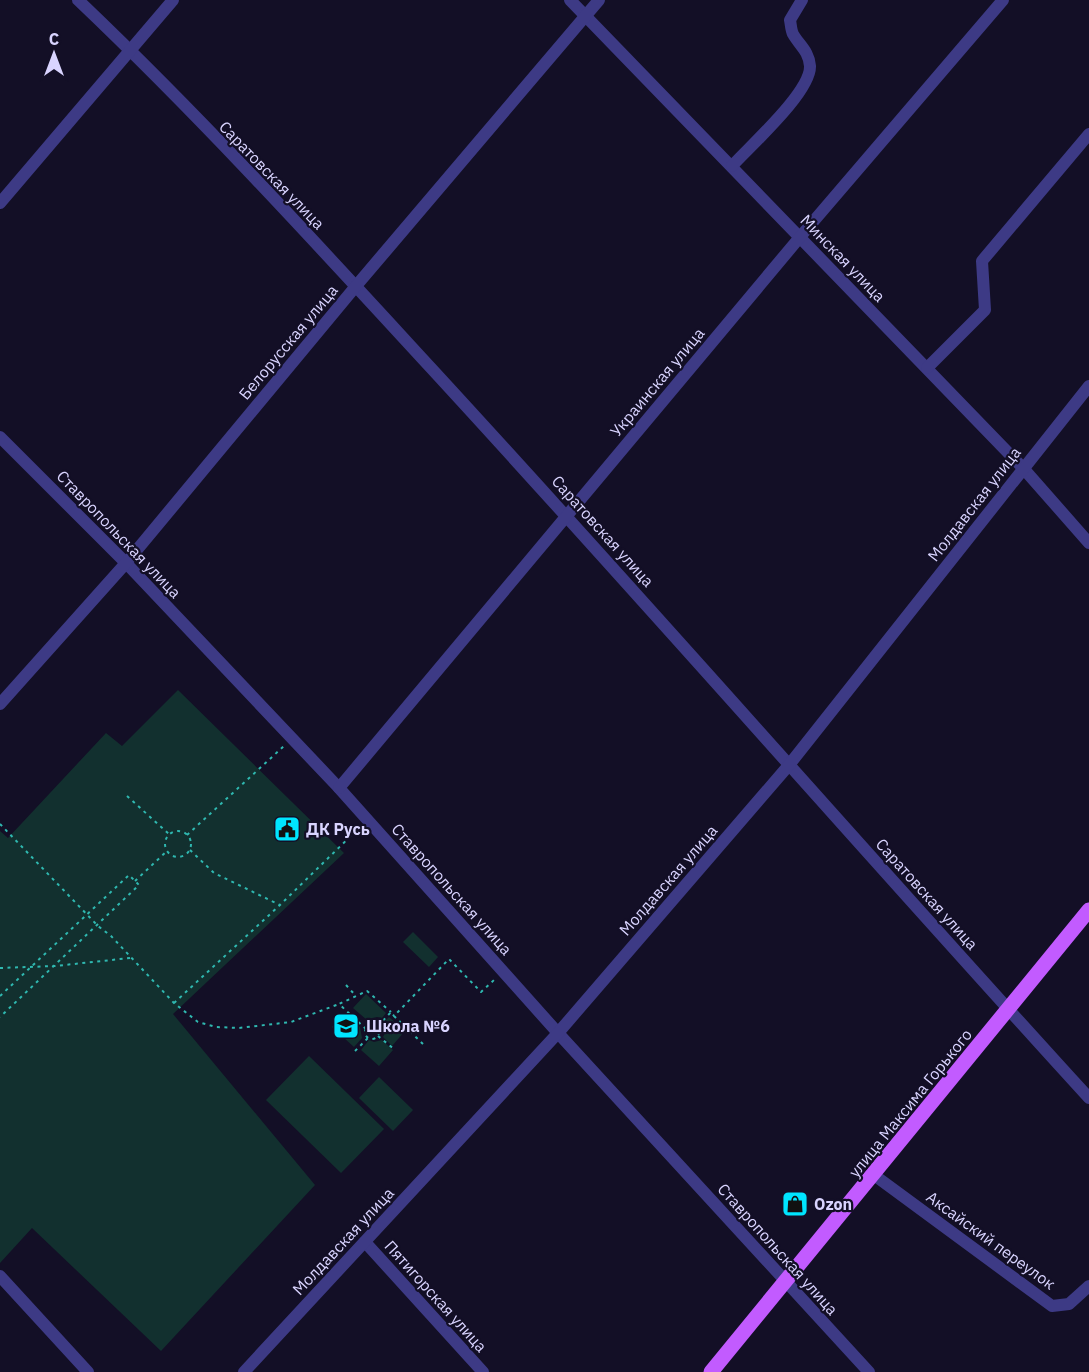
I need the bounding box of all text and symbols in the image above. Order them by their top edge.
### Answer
north arrow [24,24,84,84]
text: С [49,29,59,49]
street label: Саратовская улица [215,117,329,234]
street label: Минская улица [796,210,890,306]
street label: Белорусская улица [234,280,342,403]
street label: Украинская улица [606,323,709,441]
street label: Молдавская улица [923,442,1025,565]
street label: Ставропольская улица [53,466,186,603]
street label: Саратовская улица [548,471,659,591]
public building icon: ДК Русь [272,814,302,844]
place label: ДК Русь [306,819,370,839]
street label: Ставропольская улица [388,819,517,959]
street label: Молдавская улица [615,820,722,939]
street label: Саратовская улица [872,834,983,954]
school or university icon: Школа №6 [331,1011,361,1041]
place label: Школа №6 [366,1016,450,1036]
street label: улица Максима Горького [844,1025,976,1181]
street label: Ставропольская улица [714,1179,843,1319]
street label: Молдавская улица [288,1183,398,1299]
street label: Аксайский переулок [923,1186,1060,1294]
shop icon: Ozon [780,1189,810,1219]
place label: Ozon [814,1194,852,1214]
street label: Пятигорская улица [381,1236,492,1356]

